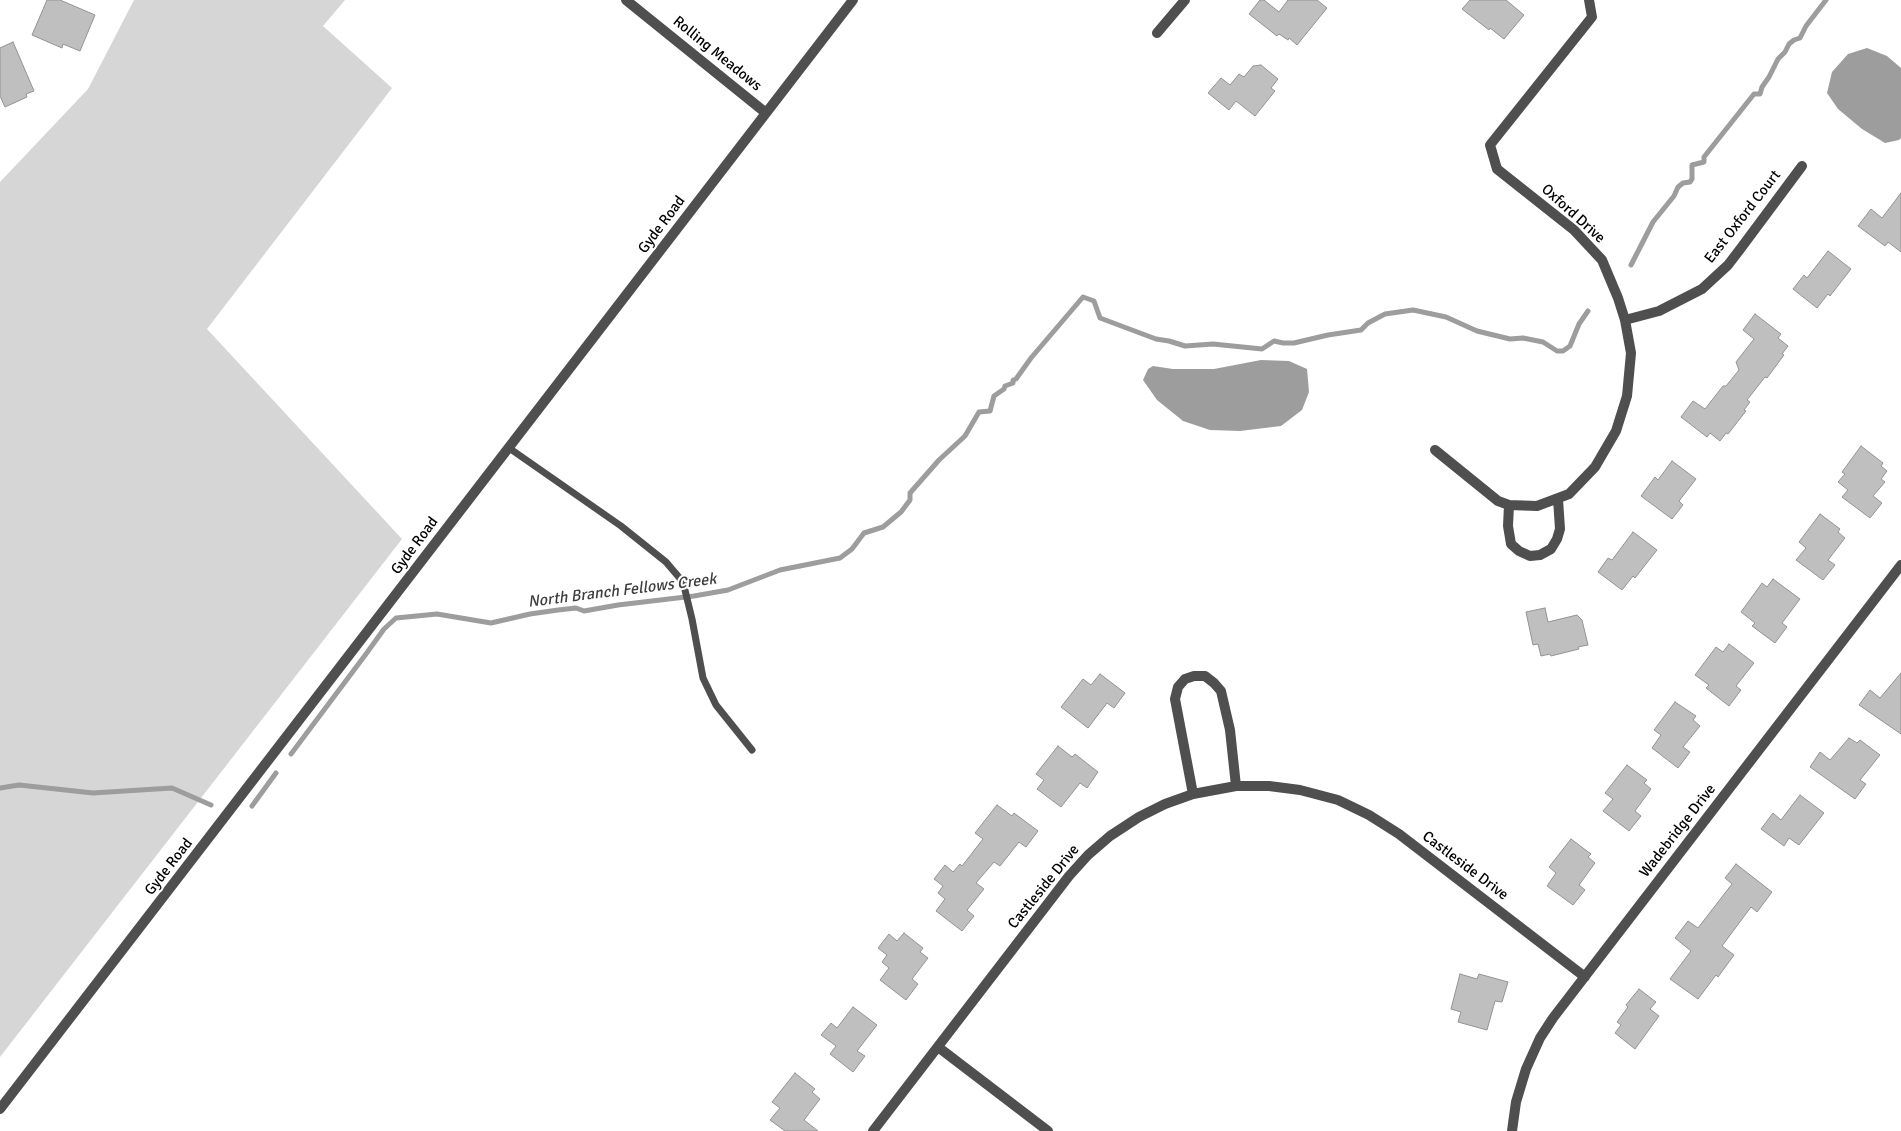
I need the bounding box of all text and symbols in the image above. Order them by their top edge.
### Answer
street label: Rolling Meadows [669,13,765,95]
street label: East Oxford Court [1701,167,1785,267]
street label: Oxford Drive [1537,181,1609,247]
street label: Gyde Road [635,193,689,257]
street label: Gyde Road [388,514,442,578]
water label: North Branch Fellows Creek [527,570,717,612]
street label: Wadebridge Drive [1636,781,1720,881]
street label: Castleside Drive [1418,828,1512,904]
street label: Gyde Road [141,835,197,899]
street label: Castleside Drive [1005,841,1083,933]

